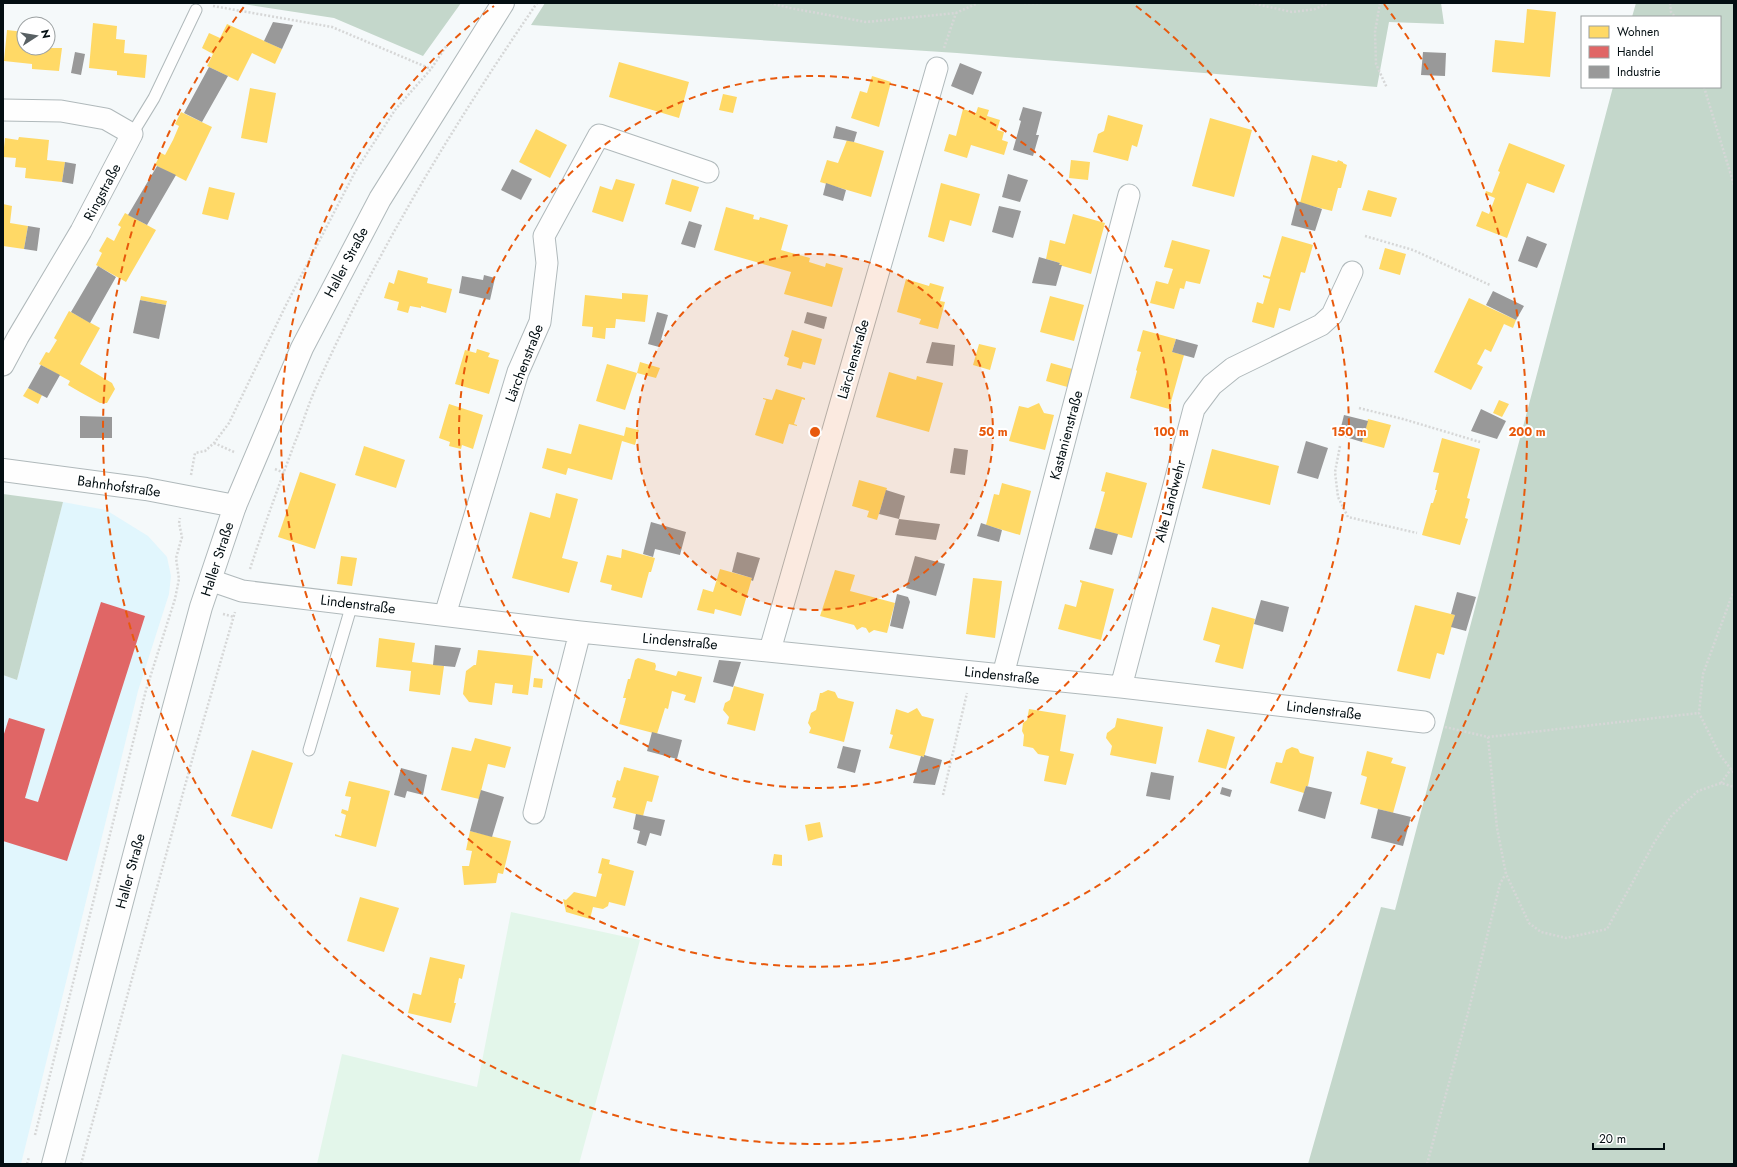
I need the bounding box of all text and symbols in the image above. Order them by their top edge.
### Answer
north arrow [16,16,56,56]
legend [1581,16,1721,88]
text: Wohnen [1617,23,1660,41]
text: N [37,28,55,40]
text: Handel [1617,43,1653,61]
text: Industrie [1617,63,1661,81]
street label: Ringstraße [79,160,125,224]
street label: Haller Straße [319,223,373,301]
street label: Lärchenstraße [832,317,874,401]
street label: Lärchenstraße [500,321,548,405]
street label: Kastanienstraße [1044,388,1088,482]
text: 50 m [978,423,1008,441]
text: 100 m [1153,423,1189,441]
text: 150 m [1331,423,1367,441]
text: 200 m [1508,423,1546,441]
centre of rings [808,425,822,439]
street label: Alte Landwehr [1149,458,1191,544]
street label: Bahnhofstraße [76,470,162,502]
street label: Haller Straße [196,519,238,599]
street label: Lindenstraße [319,589,397,619]
street label: Lindenstraße [642,628,718,654]
street label: Lindenstraße [963,661,1041,689]
street label: Lindenstraße [1285,695,1363,725]
street label: Haller Straße [110,831,150,911]
scale bar [1593,1125,1664,1151]
text: 20 m [1599,1130,1626,1148]

